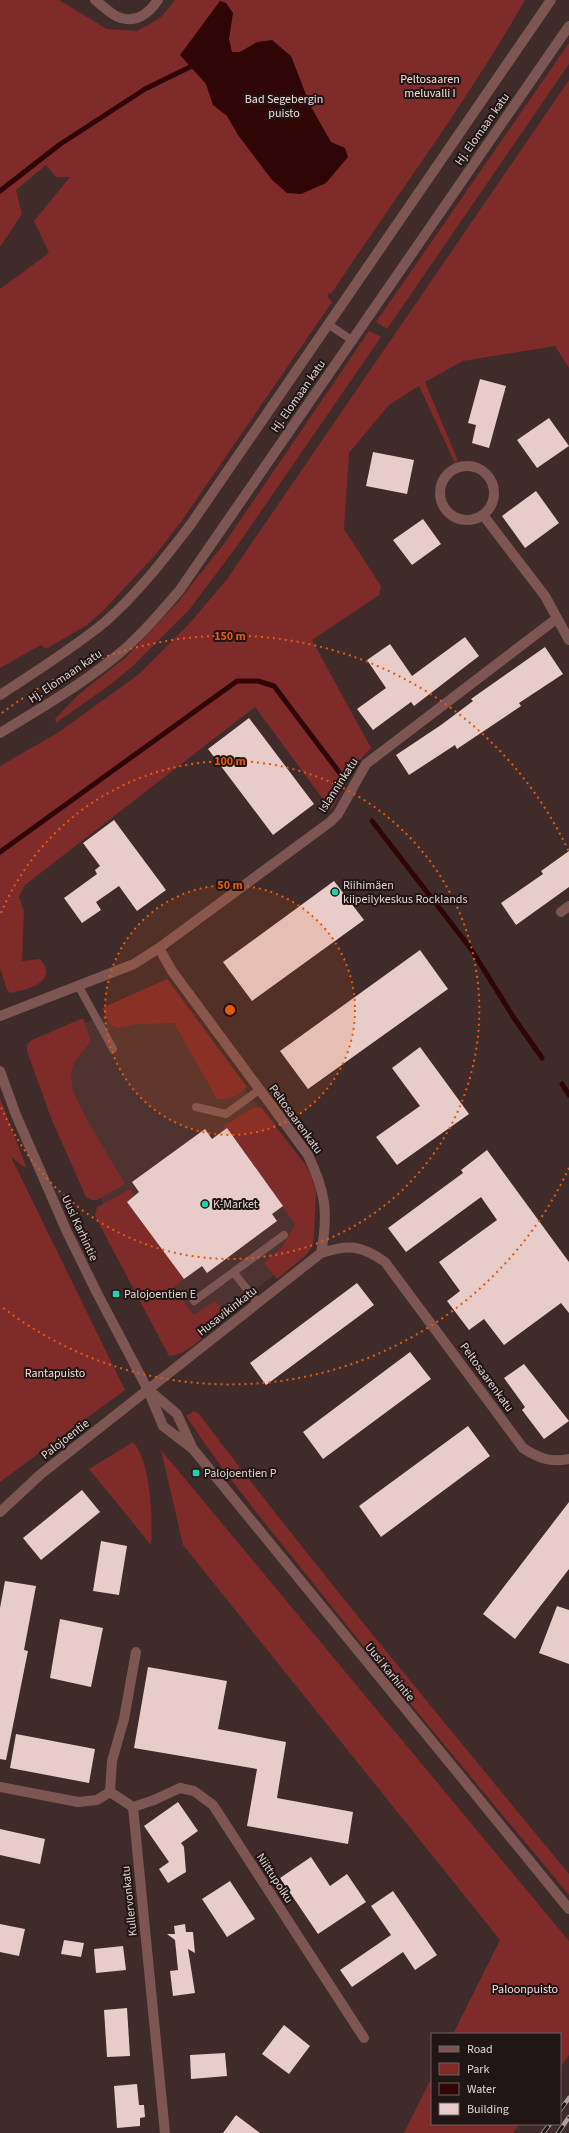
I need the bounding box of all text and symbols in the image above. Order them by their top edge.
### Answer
park label: Peltosaaren meluvalli I [400,71,460,102]
street label: Hj. Elomaan katu [451,89,514,169]
park label: Bad Segebergin puisto [245,91,323,122]
street label: Hj. Elomaan katu [267,356,330,436]
text: 150 m [214,628,246,645]
street label: Hj. Elomaan katu [25,645,105,707]
text: 100 m [214,753,246,770]
street label: Islanninkatu [314,755,362,816]
text: 50 m [217,877,243,894]
place label: Riihimäen kiipeilykeskus Rocklands [343,877,468,908]
marker: Riihimäen kiipeilykeskus Rocklands [330,887,340,897]
centre of rings [223,1003,237,1017]
street label: Peltosaarenkatu [265,1081,327,1157]
street label: Uusi Karhintie [57,1193,102,1264]
place label: K-Market [213,1196,258,1213]
marker: K-Market [200,1199,210,1209]
street label: Husavikinkatu [194,1283,261,1340]
place label: Palojoentien E [124,1286,196,1303]
marker: Palojoentien E [111,1289,121,1299]
street label: Peltosaarenkatu [456,1339,518,1415]
park label: Rantapuisto [25,1365,85,1382]
street label: Palojoentie [38,1415,93,1464]
place label: Palojoentien P [204,1465,277,1482]
marker: Palojoentien P [191,1468,201,1478]
street label: Uusi Karhintie [361,1639,419,1705]
street label: Niittupolku [252,1850,297,1907]
street label: Kullervonkatu [117,1865,142,1937]
park label: Paloonpuisto [492,1981,558,1998]
legend [431,2033,561,2125]
text: Road [467,2041,493,2058]
text: Park [467,2061,489,2078]
text: Water [467,2081,497,2098]
text: Building [467,2101,509,2118]

